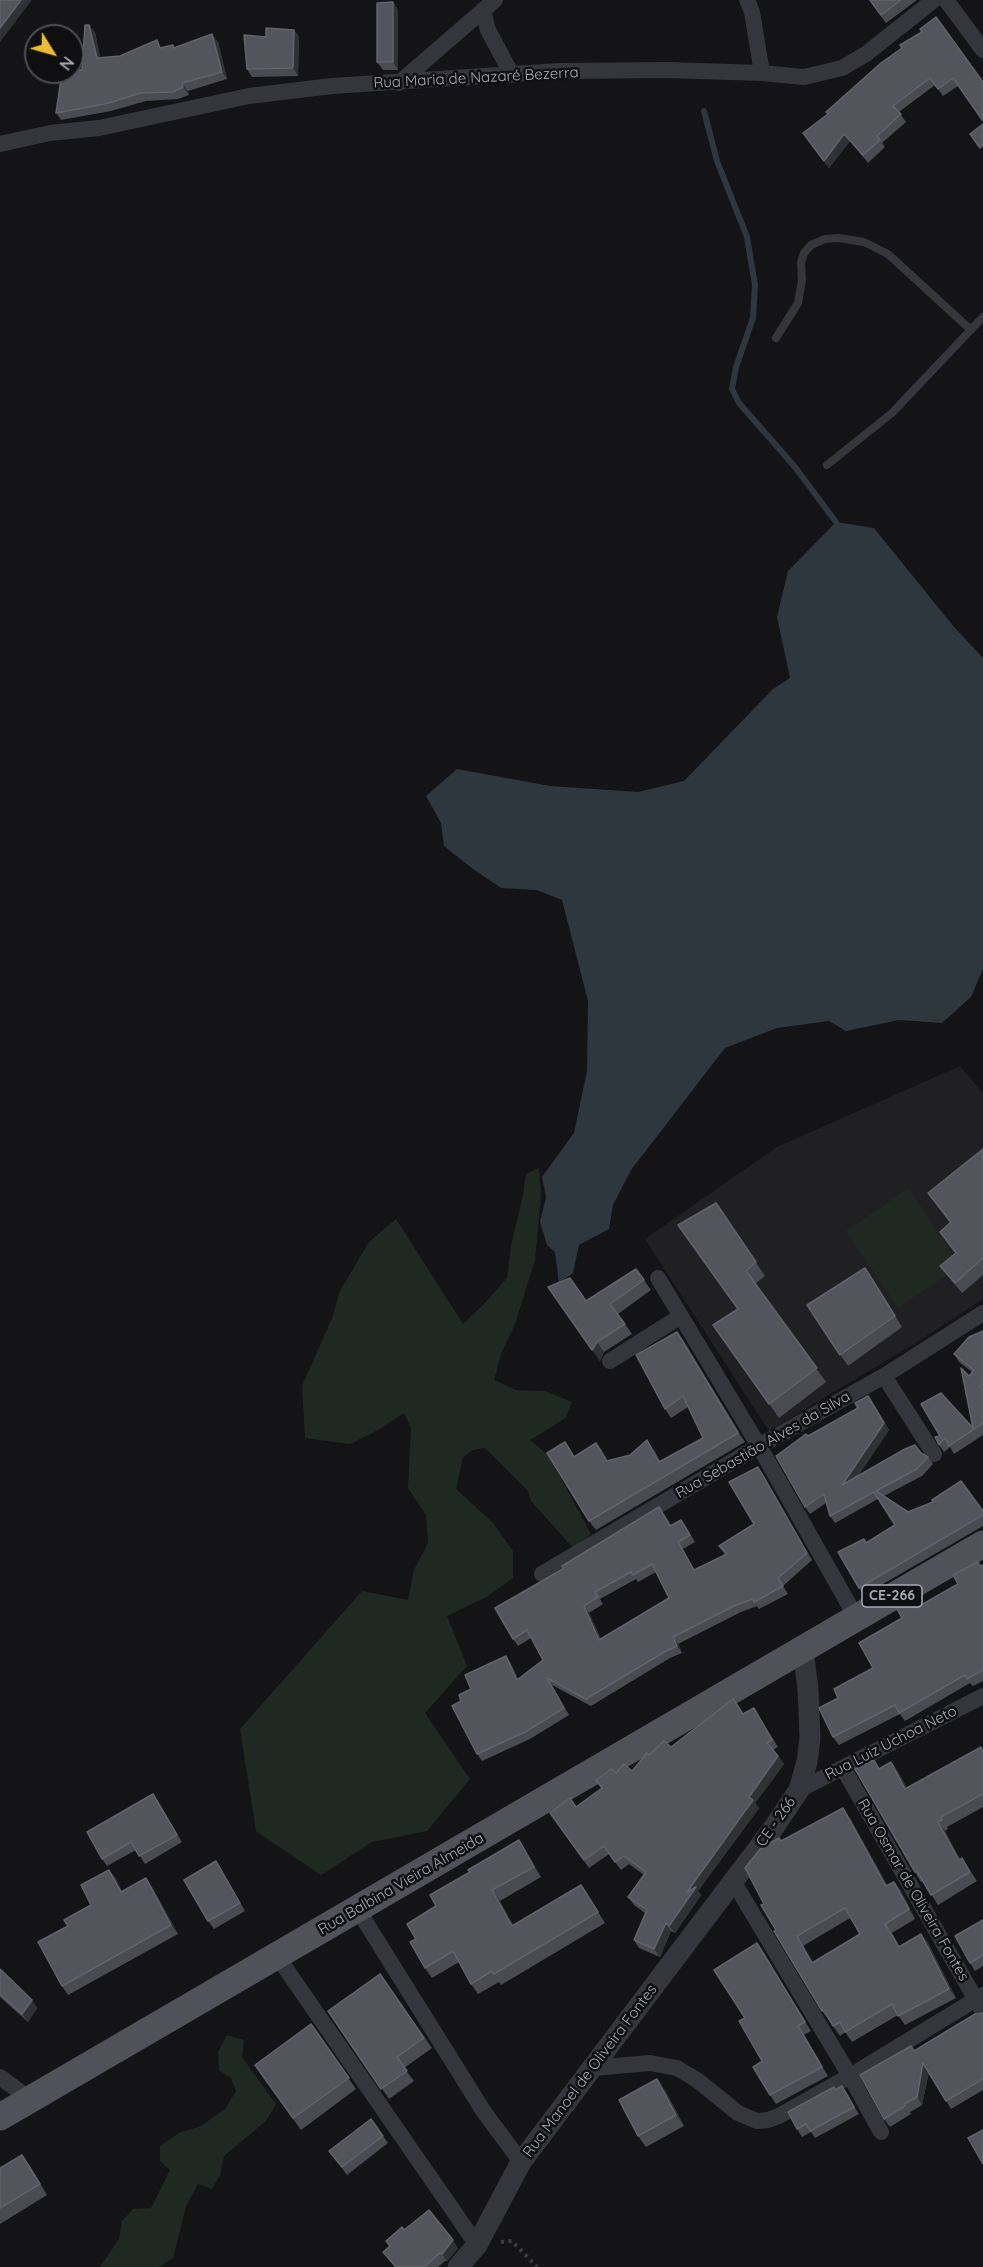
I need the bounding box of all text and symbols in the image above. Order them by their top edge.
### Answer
north arrow [24,24,84,84]
text: N [55,53,78,74]
street label: Rua Maria de Nazaré Bezerra [373,64,579,92]
street label: Rua Sebastião Alves da Silva [673,1388,853,1502]
road number: CE-266 [862,1585,922,1607]
street label: Rua Luiz Uchoa Neto [822,1702,960,1784]
street label: CE - 266 [752,1794,800,1850]
street label: Rua Osmar de Oliveira Fontes [853,1796,973,1984]
street label: Rua Balbina Vieira Almeida [315,1829,487,1939]
street label: Rua Manoel de Oliveira Fontes [519,1981,661,2161]

